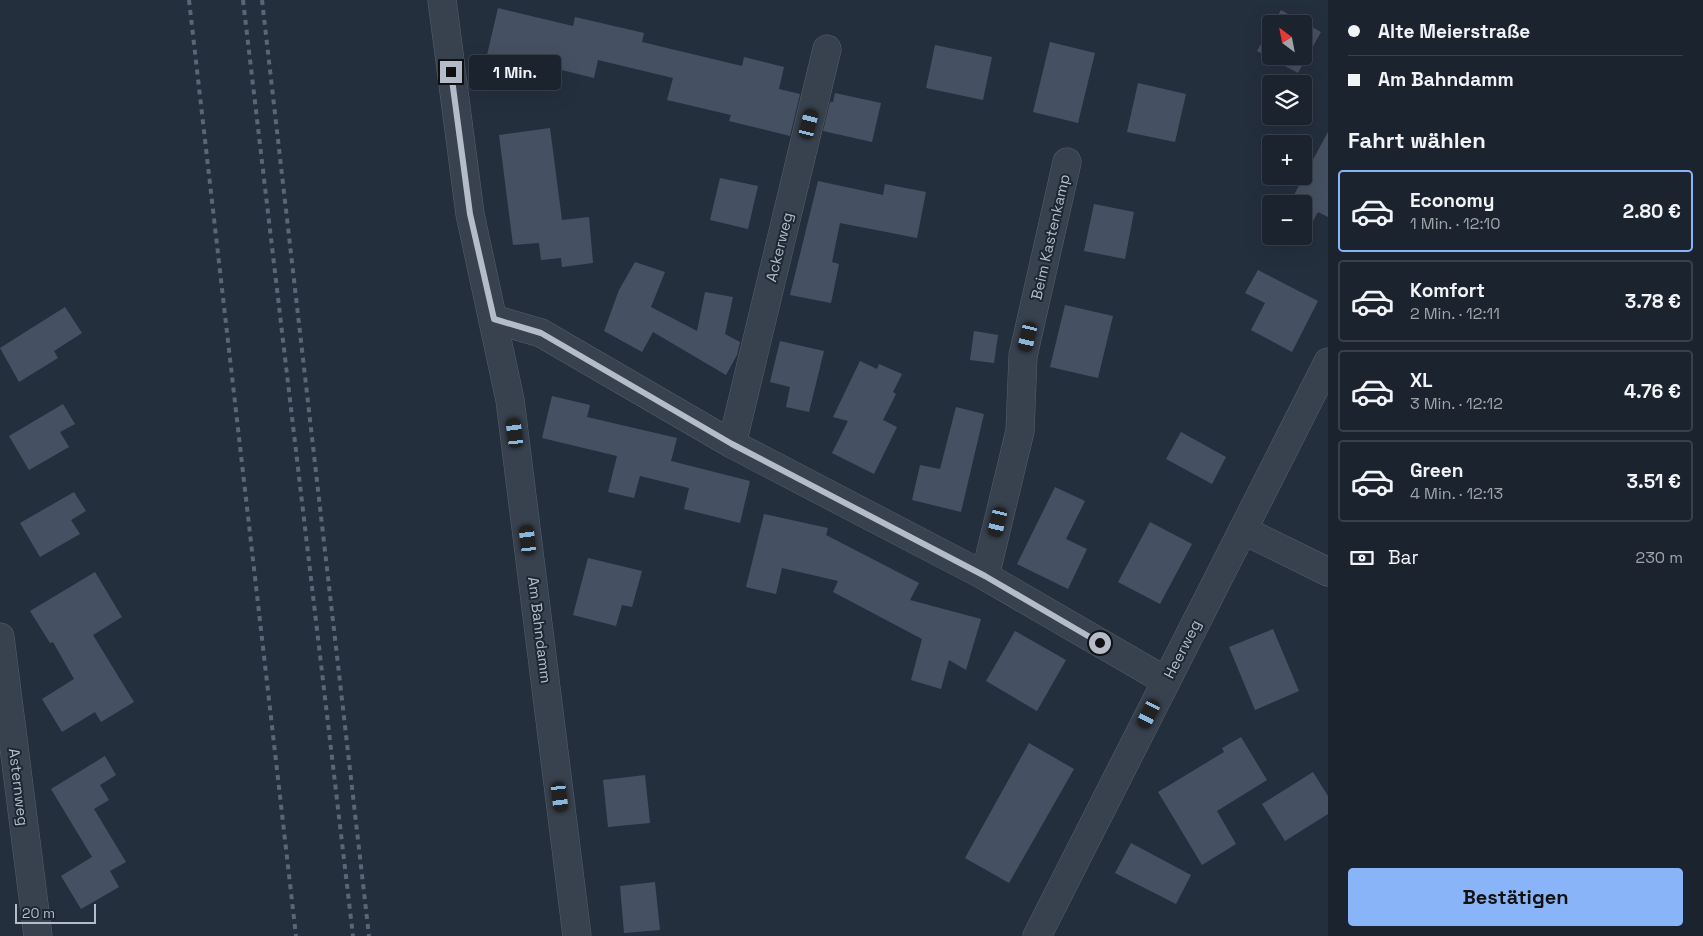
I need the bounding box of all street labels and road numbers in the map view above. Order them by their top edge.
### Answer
street label: Beim Kastenkamp [1026,172,1074,302]
street label: Ackerweg [761,210,797,284]
street label: Am Bahndamm [524,576,556,684]
street label: Heerweg [1159,616,1205,682]
street label: Asternweg [5,747,33,827]

